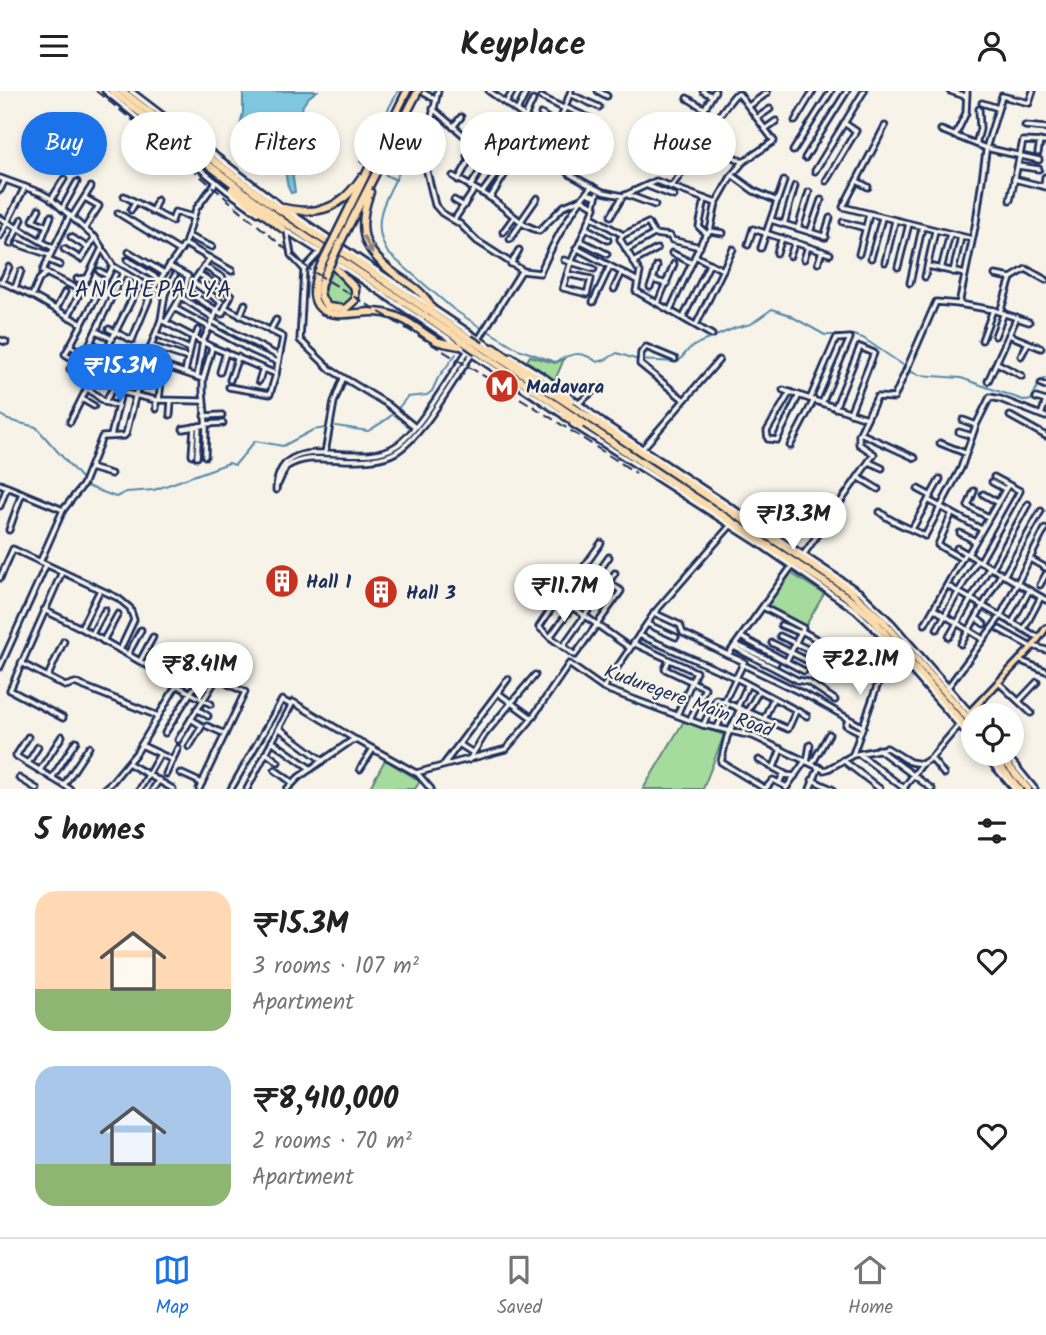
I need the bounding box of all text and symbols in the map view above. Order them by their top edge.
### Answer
text: Keyplace [461,20,585,71]
icon: menu [35,27,73,65]
icon: person [973,27,1011,65]
chip: Buy [21,112,107,175]
chip: Rent [121,112,216,175]
chip: Filters [230,112,340,175]
chip: New [354,112,446,175]
chip: Apartment [460,112,614,175]
chip: House [628,112,736,175]
one-way arrow [363,235,374,255]
district label: ANCHEPALYA [75,273,233,309]
pin: ₹15.3M [63,345,177,404]
text: ₹15.3M [83,349,157,385]
metro station icon: Madavara [483,367,521,405]
place label: Madavara [526,373,605,403]
pin: ₹13.3M [736,493,850,552]
text: ₹13.3M [756,497,830,533]
building icon: Hall 1 [263,562,301,600]
pin: ₹11.7M [507,565,621,624]
place label: Hall 1 [306,568,351,598]
text: ₹11.7M [530,569,598,605]
building icon: Hall 3 [362,573,400,611]
place label: Hall 3 [406,579,456,609]
pin: ₹22.1M [803,637,917,697]
text: ₹22.1M [822,642,898,678]
pin: ₹8.41M [142,643,256,702]
text: ₹8.41M [161,647,237,683]
street label: Kuduregere Main Road [599,657,778,747]
map controls [961,703,1024,766]
button: locate [961,703,1024,766]
text: 5 homes [35,807,146,855]
icon: filters [973,812,1011,850]
text: ₹15.3M [252,901,349,949]
icon: home [91,919,175,1003]
icon: heart [973,942,1011,980]
text: 3 rooms · 107 m² [252,949,419,985]
text: Apartment [252,985,354,1021]
text: ₹8,410,000 [252,1076,399,1124]
icon: home [91,1094,175,1178]
icon: heart [973,1117,1011,1155]
text: 2 rooms · 70 m² [252,1124,412,1160]
text: Apartment [252,1160,354,1196]
tab: Map [153,1251,191,1323]
tab: Saved [497,1251,542,1323]
tab: Home [848,1251,893,1323]

